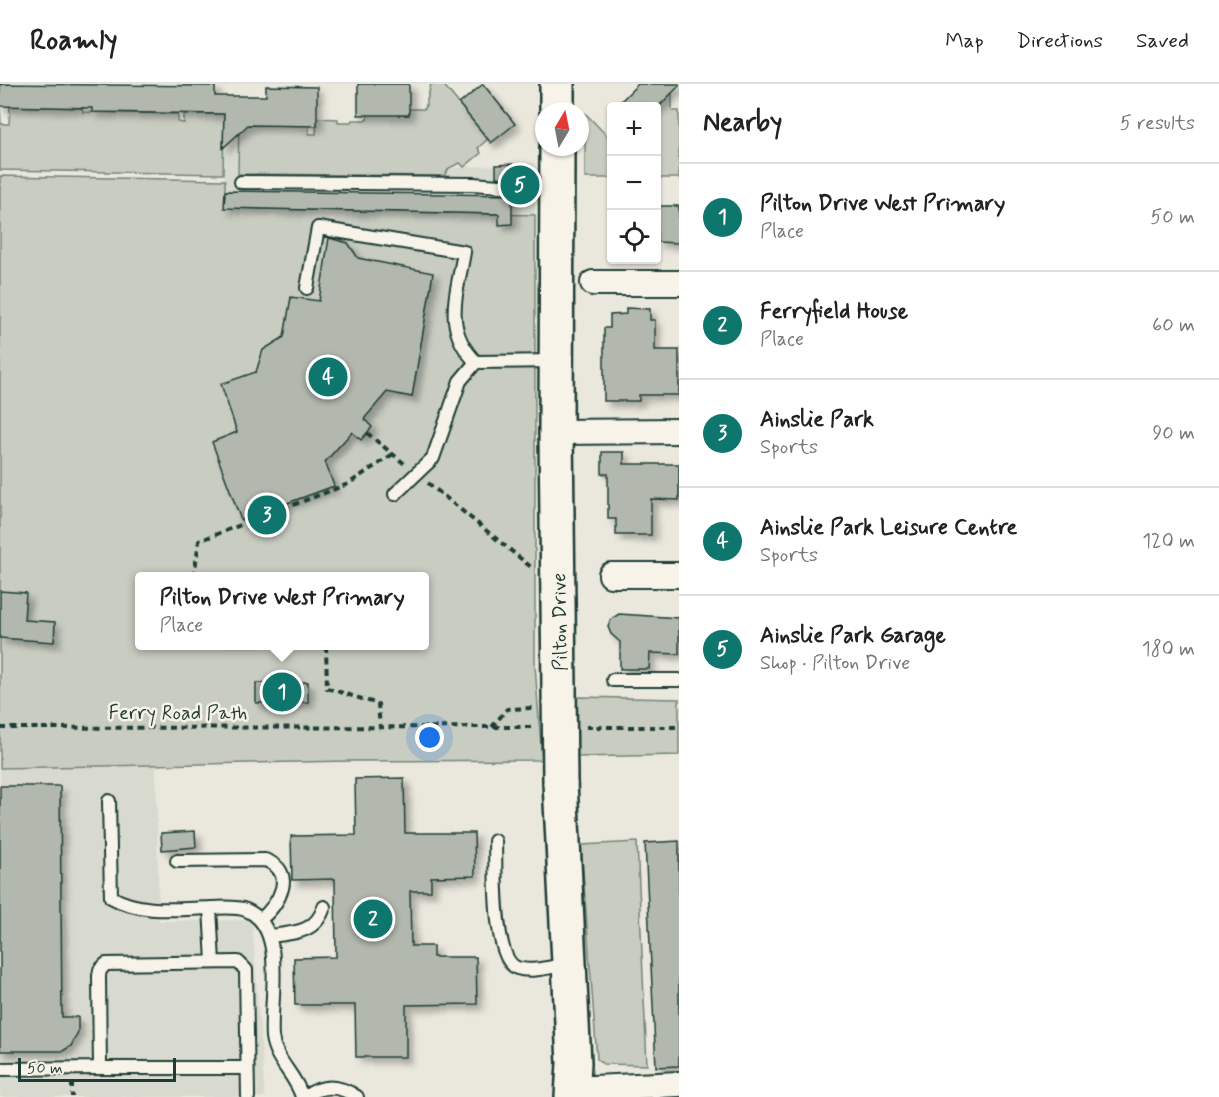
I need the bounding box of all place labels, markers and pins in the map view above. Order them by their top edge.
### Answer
pin: 5 [500,162,540,208]
pin: 4 [308,354,348,400]
pin: 3 [248,492,286,538]
pin: 1 [262,670,302,714]
pin: 2 [354,896,392,942]

